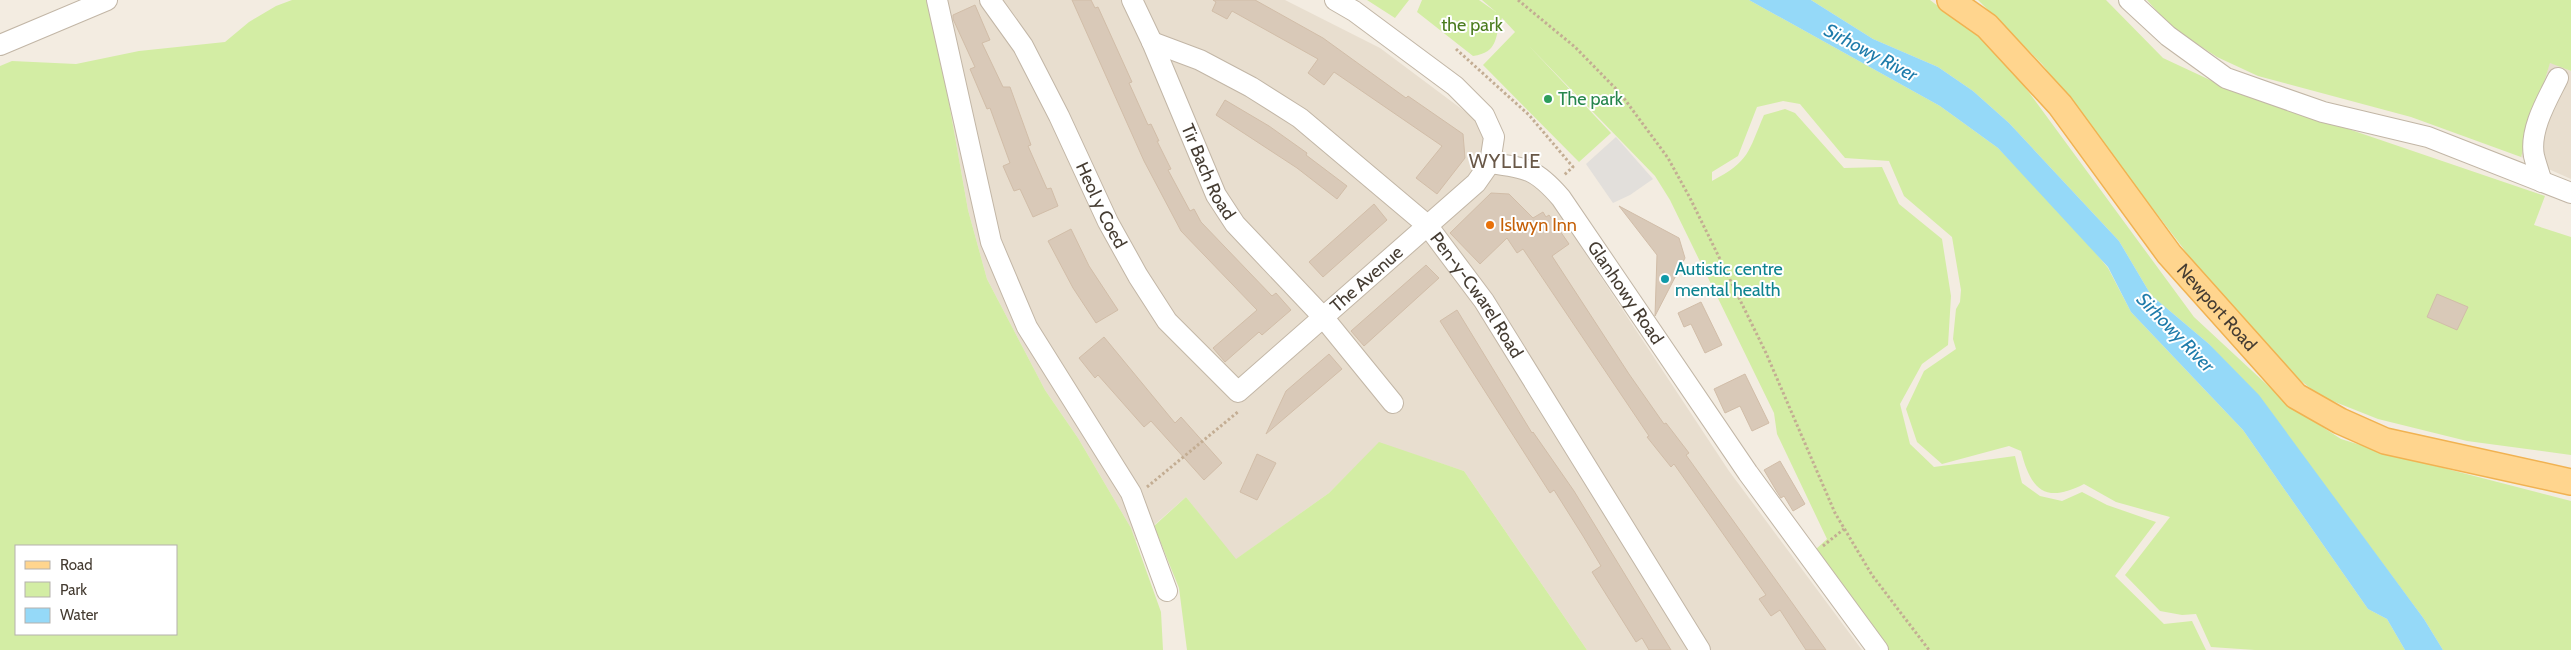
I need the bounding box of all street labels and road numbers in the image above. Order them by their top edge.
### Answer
street label: Tir Bach Road [1176,121,1240,224]
street label: Heol y Coed [1071,159,1131,252]
street label: Pen-y-Cwarel Road [1425,228,1528,362]
street label: Glanhowy Road [1583,237,1668,349]
street label: The Avenue [1326,241,1408,317]
street label: Newport Road [2172,259,2261,356]

